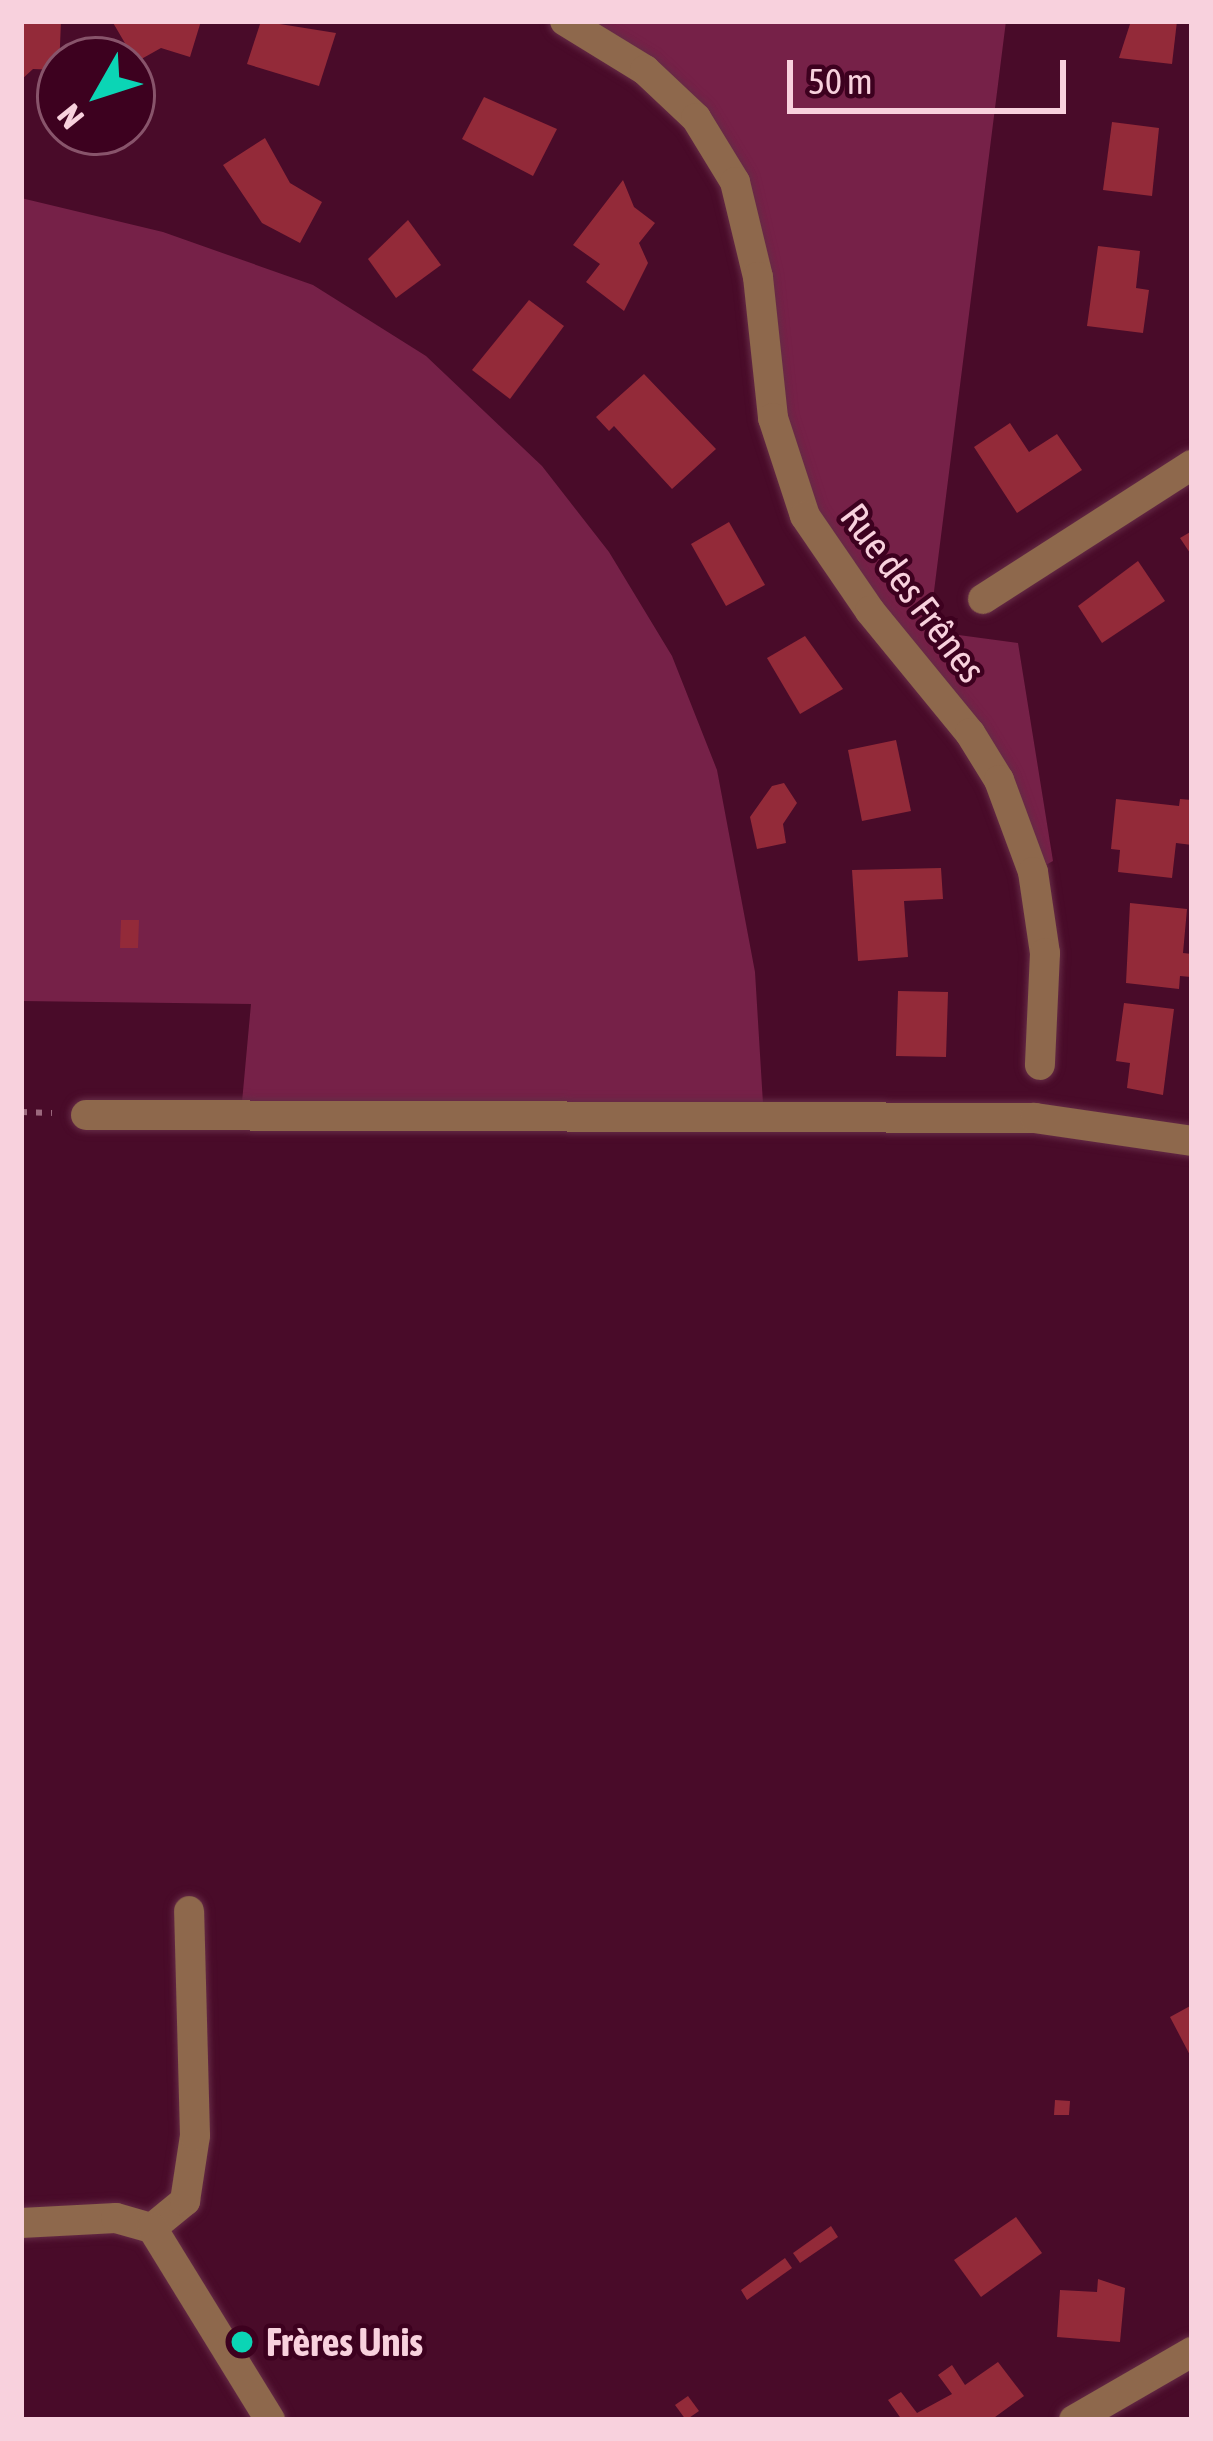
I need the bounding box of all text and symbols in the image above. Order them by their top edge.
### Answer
north arrow [36,36,156,156]
scale bar [793,36,1072,110]
text: 50 m [808,60,873,102]
text: N [49,97,91,136]
street label: Rue des Frênes [831,495,995,691]
place label: Frères Unis [266,2319,423,2365]
marker: Frères Unis [229,2329,255,2355]

